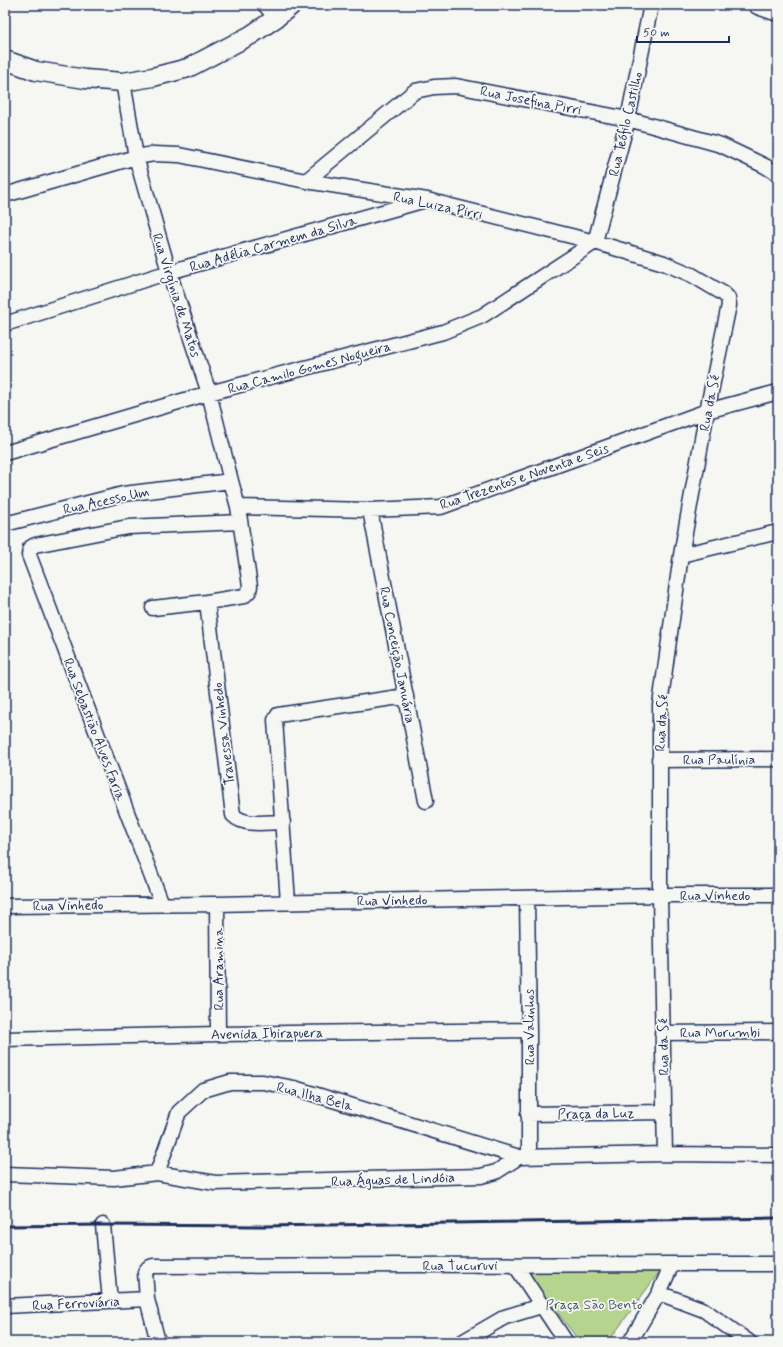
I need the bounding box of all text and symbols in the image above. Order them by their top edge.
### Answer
scale bar [637,18,729,44]
text: 50 m [643,25,670,41]
street label: Rua Teófilo Castilho [605,70,647,178]
street label: Rua Josefina Pirri [479,82,583,120]
street label: Rua Luiza Pirri [392,188,484,224]
street label: Rua Adélia Carmem da Silva [188,211,360,276]
street label: Rua Virgínia de Matos [147,231,205,360]
street label: Rua Camilo Gomes Nogueira [226,338,393,400]
street label: Rua da Sé [696,373,724,433]
street label: Rua Trezentos e Noventa e Seis [437,440,611,514]
street label: Rua Acesso Um [61,483,151,519]
street label: Rua Conceição Januária [375,585,419,725]
street label: Rua Sebastião Alves Faria [59,656,130,804]
street label: Travessa Vinhedo [209,682,239,786]
street label: Rua da Sé [652,694,672,752]
street label: Rua Paulínia [683,751,755,769]
street label: Rua Vinhedo [680,887,751,905]
street label: Rua Vinhedo [357,891,428,911]
street label: Rua Vinhedo [33,896,104,916]
street label: Rua Aramina [210,927,228,1010]
street label: Rua Valinhos [521,989,539,1065]
street label: Rua da Sé [655,1018,673,1076]
street label: Avenida Ibirapuera [211,1024,323,1044]
street label: Rua Morumbi [680,1024,760,1042]
street label: Rua Ilha Bela [274,1078,356,1116]
street label: Praça da Luz [557,1104,635,1124]
street label: Rua Águas de Lindóia [331,1169,455,1191]
street label: Rua Tucuruvi [423,1257,497,1275]
street label: Rua Ferroviária [32,1293,121,1315]
park label: Praça São Bento [546,1296,642,1314]

